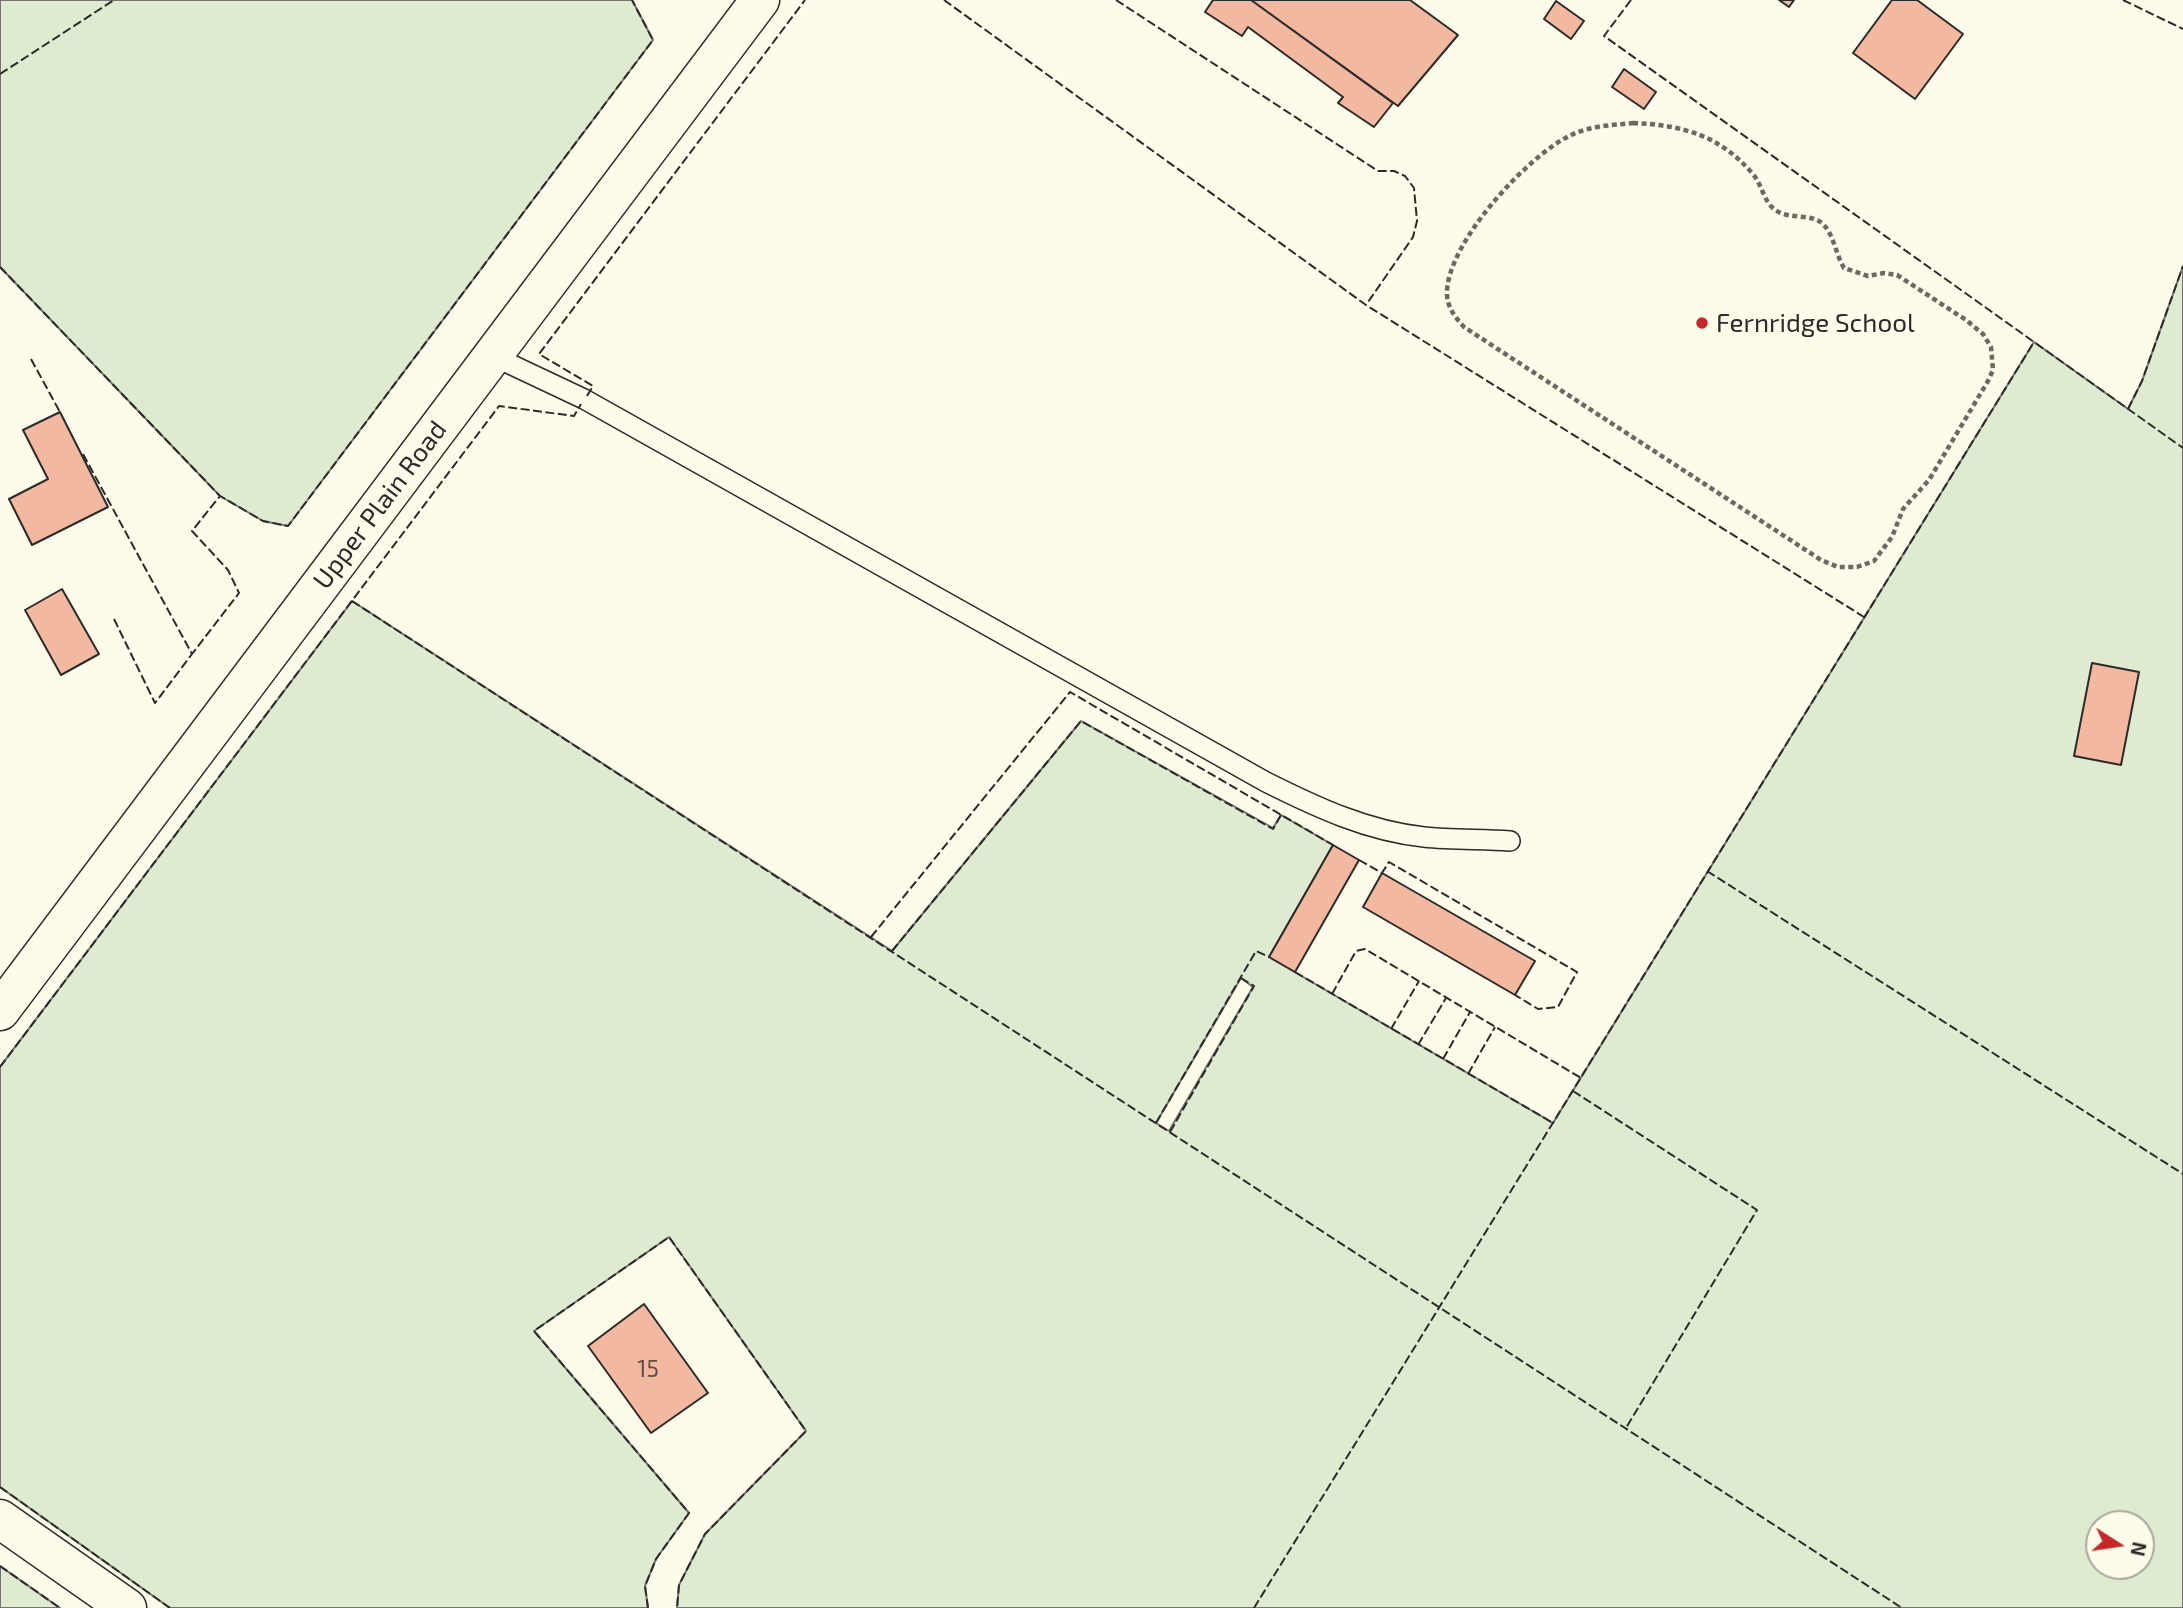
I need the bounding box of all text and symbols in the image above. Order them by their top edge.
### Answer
place label: Fernridge School [1716,307,1915,339]
marker: Fernridge School [1694,315,1710,331]
street label: Upper Plain Road [307,415,453,595]
house number: 15 [637,1355,659,1383]
north arrow [2085,1510,2155,1580]
text: N [2126,1540,2152,1558]

